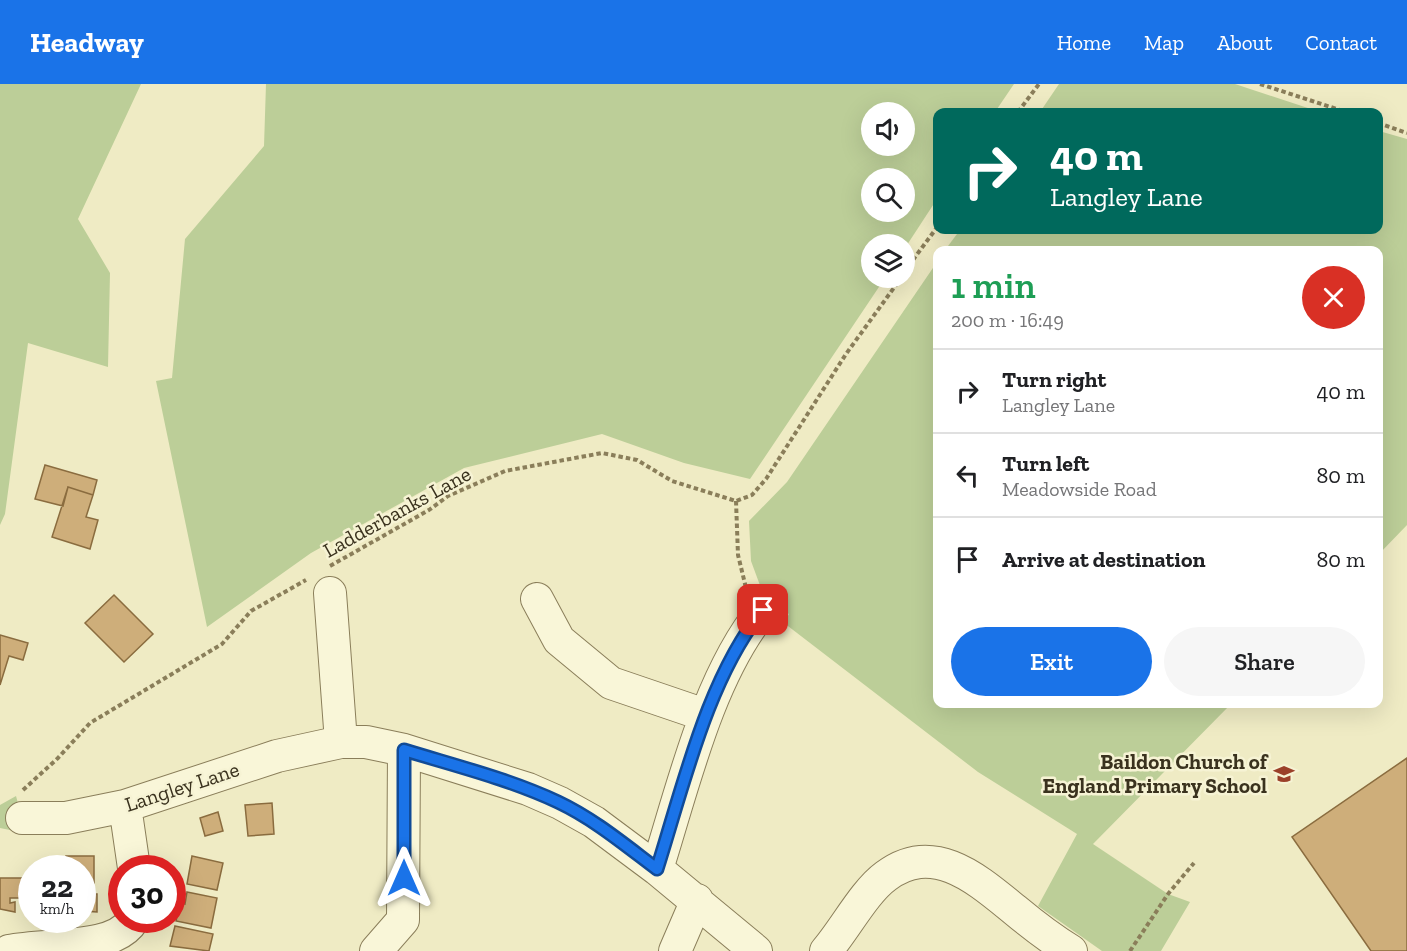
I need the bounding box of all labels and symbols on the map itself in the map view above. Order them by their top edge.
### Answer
street label: Ladderbanks Lane [318,461,475,563]
pin [737,584,788,635]
place label: Baildon Church of England Primary School [1043,749,1269,798]
street label: Langley Lane [122,756,242,817]
school or university icon: Baildon Church of England Primary School [1272,762,1296,786]
position arrow [372,846,436,910]
speed limit sign: 30 [108,855,186,933]

